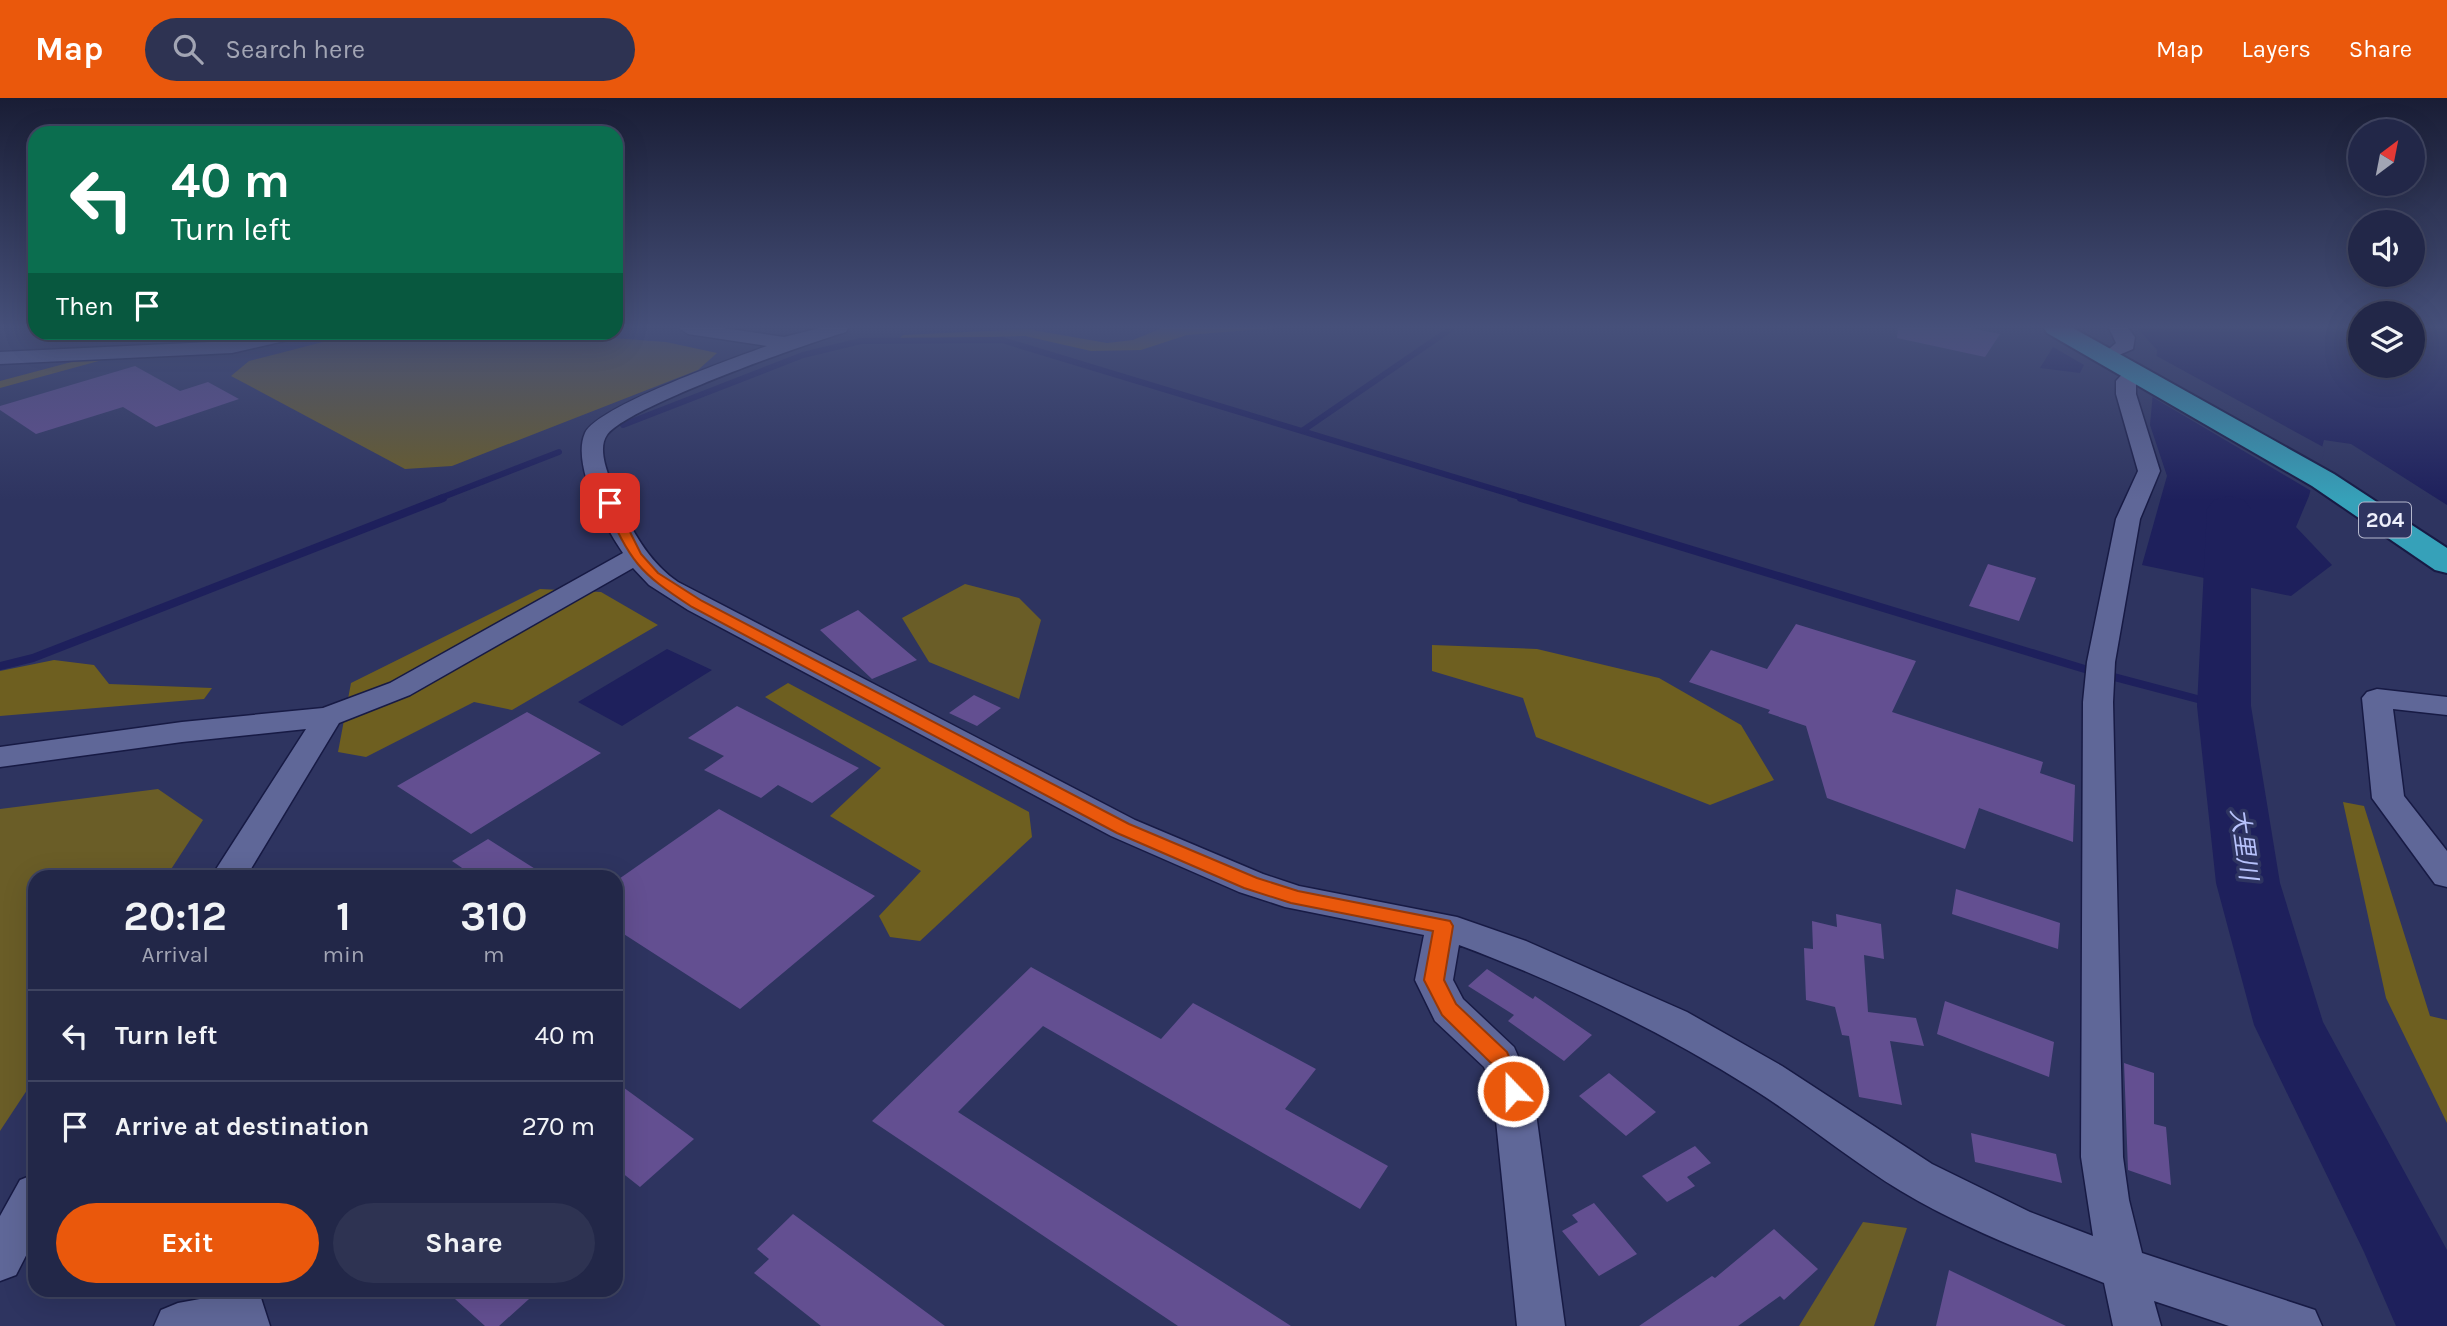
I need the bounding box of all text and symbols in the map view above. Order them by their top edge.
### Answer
search box [145,18,635,81]
text: Map [35,30,103,68]
icon: search [169,30,207,68]
text: Search here [225,34,365,65]
text: Map [2156,35,2204,63]
text: Layers [2242,35,2311,63]
text: Share [2349,35,2412,63]
north arrow [2348,119,2426,196]
map controls [2348,119,2425,378]
text: 40 m [171,152,290,209]
icon: left [56,154,147,245]
button: sound [2348,210,2425,287]
text: Turn left [171,211,291,248]
icon: arrive [128,287,166,325]
text: Then [56,291,114,322]
button: layers [2348,301,2425,378]
pin [580,473,640,533]
icon: arrive [591,484,629,522]
road number: 204 [2359,502,2411,538]
water label: 大里川 [2225,806,2263,885]
text: 20:12 [123,891,227,941]
text: 1 [336,891,351,941]
text: 310 [460,891,528,941]
text: Arrival [142,941,209,968]
text: min [322,941,365,968]
text: m [483,941,505,968]
icon: left [56,1017,94,1055]
text: Turn left [115,1020,217,1051]
text: 40 m [535,1020,595,1051]
position arrow [1476,1054,1550,1128]
icon: arrive [56,1108,94,1146]
text: Arrive at destination [115,1111,369,1142]
text: 270 m [522,1111,595,1142]
button: Exit [56,1203,319,1283]
button: Share [333,1203,595,1283]

